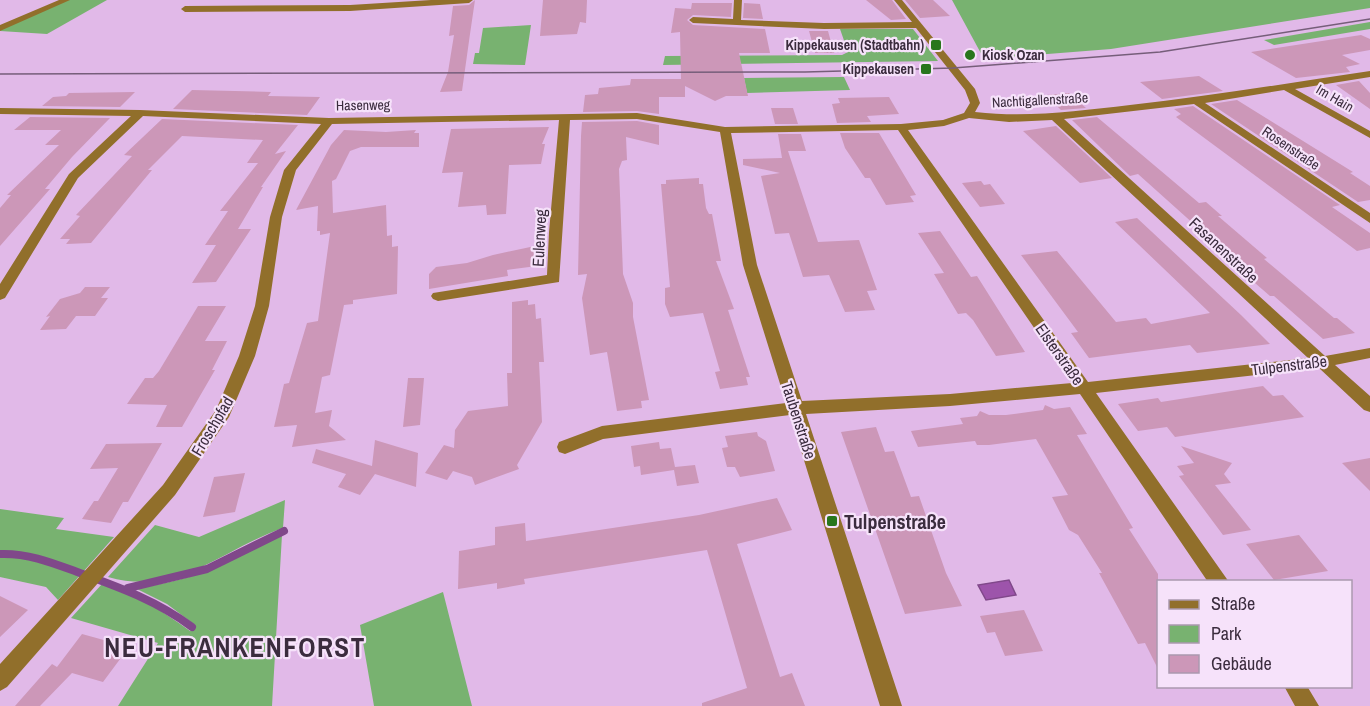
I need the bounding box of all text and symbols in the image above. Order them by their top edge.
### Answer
place label: Kippekausen (Stadtbahn) [786,36,924,54]
marker: Kippekausen (Stadtbahn) [929,38,943,52]
place label: Kiosk Ozan [982,46,1045,64]
marker: Kiosk Ozan [963,48,977,62]
place label: Kippekausen [843,60,914,78]
marker: Kippekausen [919,62,933,76]
street label: Im Hain [1313,80,1357,116]
street label: Nachtigallenstraße [991,88,1089,112]
street label: Hasenweg [336,96,391,114]
street label: Rosenstraße [1259,122,1323,174]
street label: Eulenweg [527,208,552,267]
street label: Fasanenstraße [1184,212,1264,288]
street label: Elsterstraße [1031,319,1089,389]
street label: Tulpenstraße [1250,349,1328,381]
street label: Taubenstraße [776,378,822,462]
street label: Froschpfad [186,392,238,460]
place label: Tulpenstraße [844,508,946,535]
marker: Tulpenstraße [825,514,839,528]
legend [1157,580,1352,688]
text: Straße [1211,591,1255,616]
text: Park [1211,621,1242,646]
district label: NEU-FRANKENFORST [104,629,366,665]
text: Gebäude [1211,651,1272,676]

